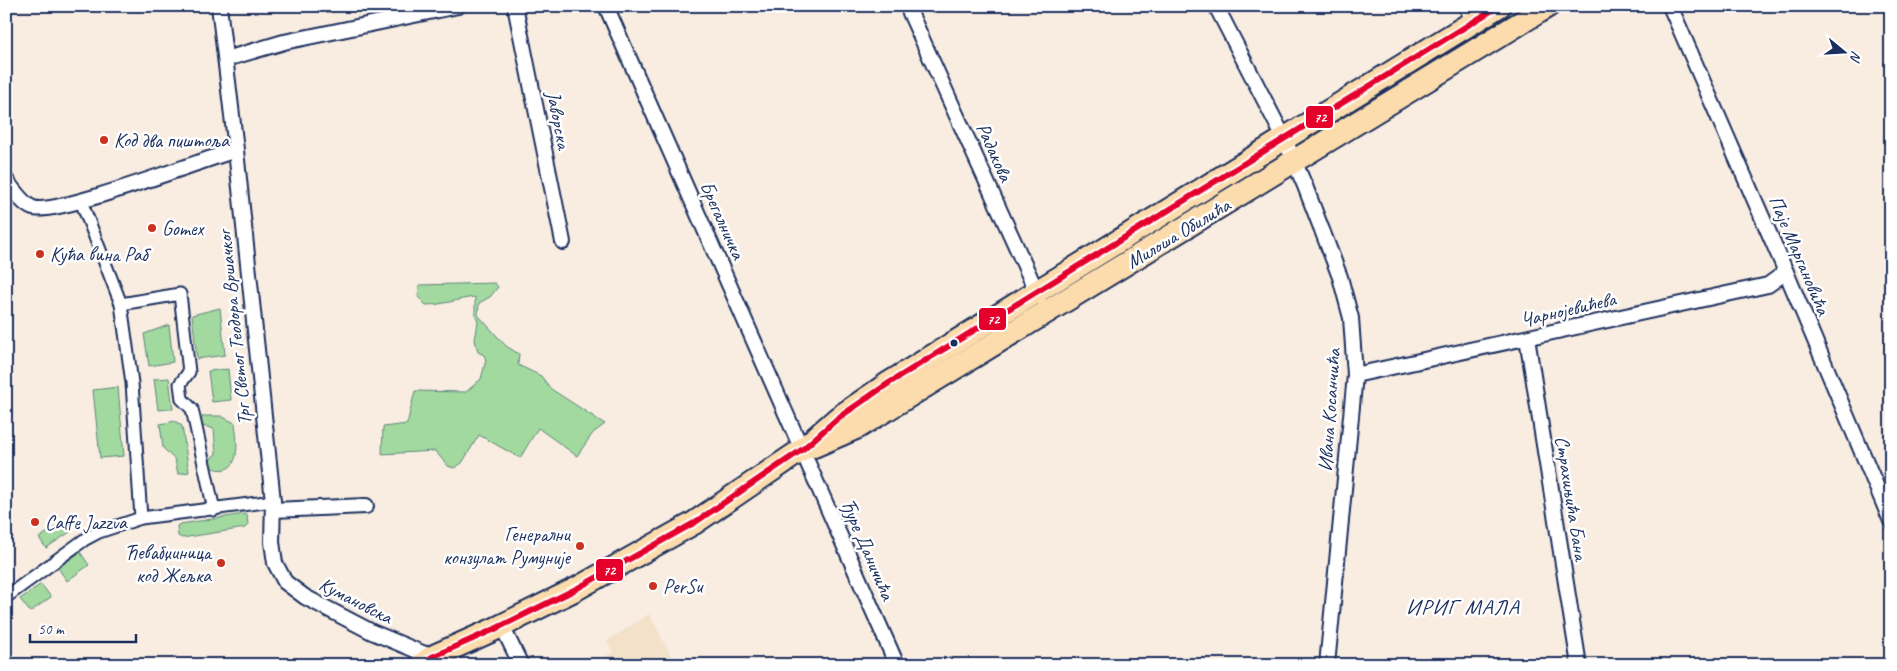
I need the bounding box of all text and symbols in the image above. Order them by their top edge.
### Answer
north arrow [1820,28,1870,78]
text: N [1846,49,1865,65]
street label: Јаворска [540,88,577,153]
line badge: 72 [1305,105,1334,129]
text: 72 [1314,109,1328,126]
street label: Радакова [971,119,1019,187]
place label: Код два пиштоља [114,128,230,153]
marker: Код два пиштоља [98,134,110,146]
street label: Брегалничка [694,177,751,264]
street label: Милоша Обилића [1122,192,1236,274]
street label: Паје Маргановића [1763,192,1836,320]
place label: Gomex [162,216,205,241]
marker: Gomex [146,222,158,234]
street label: Трг Светог Теодора Вршачког [212,227,257,426]
place label: Кућа вина Раб [50,242,151,267]
marker: Кућа вина Раб [34,248,46,260]
street label: Чарнојевићева [1518,286,1620,333]
line badge: 72 [978,307,1007,331]
text: 72 [987,311,1001,328]
unlabelled marker [949,338,959,348]
street label: Ивана Косанчића [1313,346,1346,472]
street label: Страхињића Бана [1549,434,1594,564]
street label: Ђуре Даничића [834,495,901,605]
place label: Caffe Jazzva [45,510,128,535]
marker: Caffe Jazzva [29,516,41,528]
place label: Генерални конзулат Румуније [443,522,572,570]
place label: Ћевабџиница код Жељка [123,540,213,588]
marker: Генерални конзулат Румуније [574,540,586,552]
marker: Ћевабџиница код Жељка [215,557,227,569]
line badge: 72 [595,558,624,582]
text: 72 [603,562,617,579]
street label: Кумановска [315,571,398,630]
place label: PerSu [663,574,704,599]
marker: PerSu [647,580,659,592]
district label: ИРИГ МАЛА [1406,593,1520,621]
scale bar [30,611,136,643]
text: 50 m [38,620,65,639]

